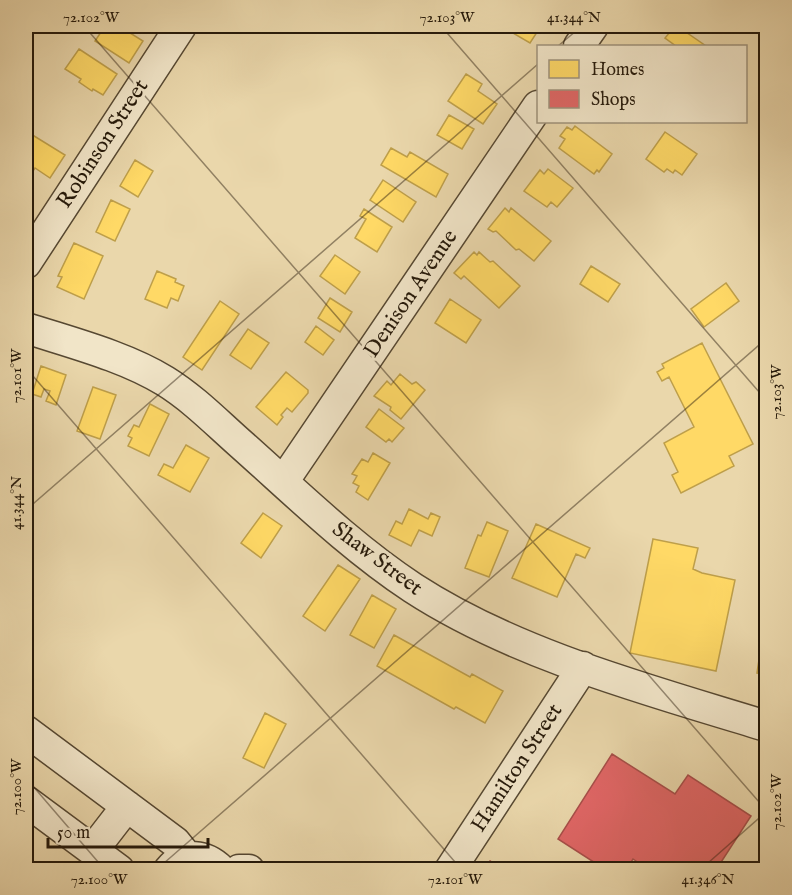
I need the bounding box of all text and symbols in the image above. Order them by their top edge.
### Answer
text: 72.102°W [63,8,120,27]
text: 72.103°W [420,8,475,27]
text: 41.344°N [547,8,601,27]
legend [537,45,747,123]
text: Homes [591,59,644,82]
street label: Robinson Street [51,74,155,214]
text: Shops [591,89,636,112]
street label: Denison Avenue [358,225,464,363]
text: 72.101°W [7,348,26,403]
text: 72.103°W [767,364,786,419]
text: 41.344°N [7,476,26,530]
street label: Shaw Street [326,516,428,602]
street label: Hamilton Street [465,698,569,838]
text: 72.100°W [7,758,26,815]
text: 72.102°W [767,773,786,830]
scale bar [48,811,208,849]
text: 50 m [57,822,90,845]
text: 72.100°W [71,870,128,889]
text: 72.101°W [428,870,483,889]
text: 41.346°N [681,870,735,889]

